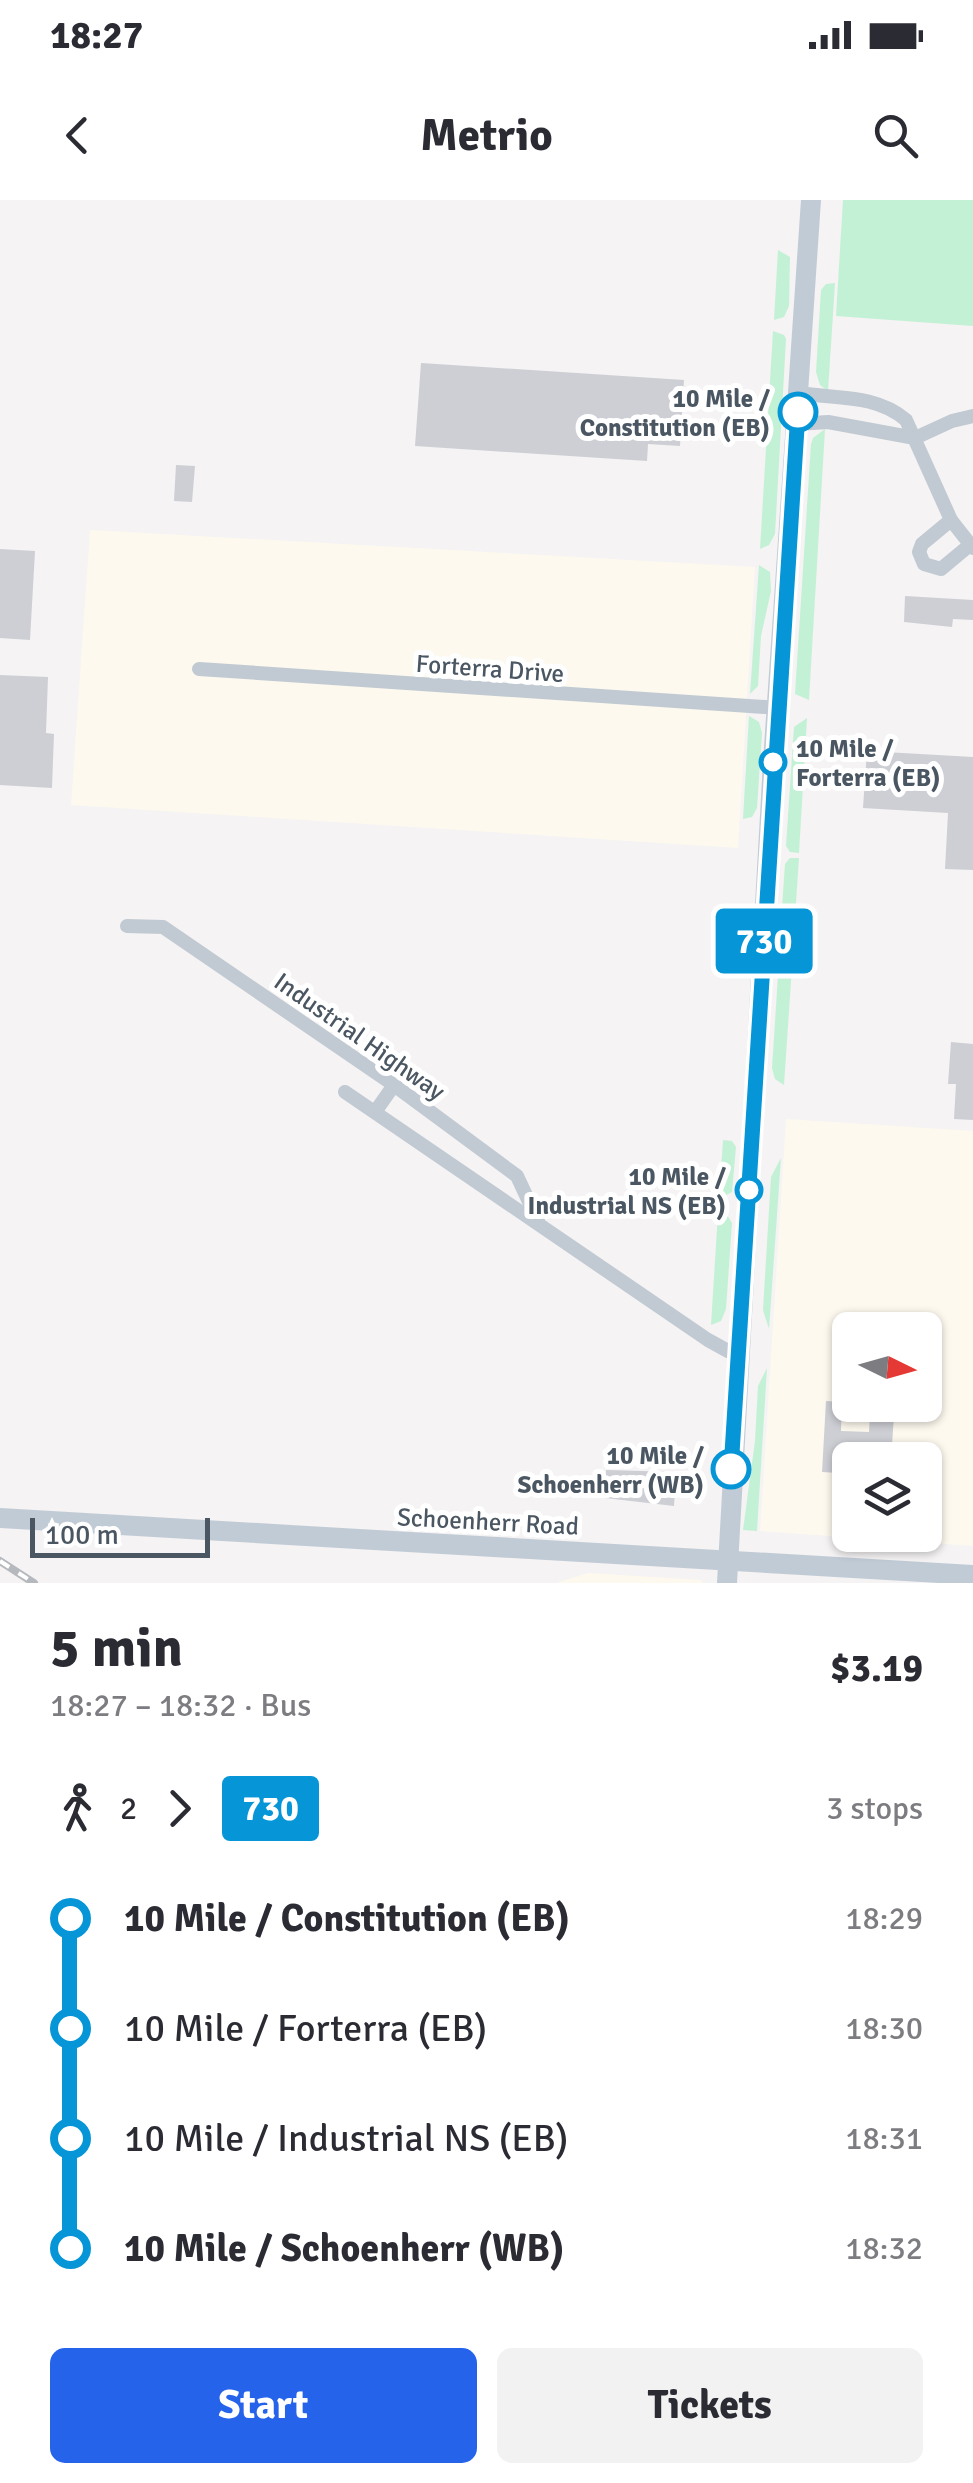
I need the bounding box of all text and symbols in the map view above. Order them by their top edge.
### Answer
text: 18:27 [50,12,143,59]
icon: back [50,108,105,163]
text: Metrio [420,108,553,163]
icon: search [868,108,923,163]
place label: 10 Mile / Constitution (EB) [580,383,771,443]
marker: 10 Mile / Constitution (EB) [779,393,817,431]
street label: Forterra Drive [415,648,565,689]
place label: 10 Mile / Forterra (EB) [796,733,940,793]
marker: 10 Mile / Forterra (EB) [760,749,786,775]
line badge: 730 [706,908,822,974]
text: 730 [736,920,792,963]
street label: Industrial Highway [268,966,451,1107]
place label: 10 Mile / Industrial NS (EB) [528,1161,727,1221]
marker: 10 Mile / Industrial NS (EB) [736,1177,762,1203]
north arrow [832,1312,942,1422]
map controls [832,1312,942,1552]
place label: 10 Mile / Schoenherr (WB) [517,1440,705,1500]
button: layers [832,1442,942,1552]
marker: 10 Mile / Schoenherr (WB) [712,1450,750,1488]
street label: Schoenherr Road [396,1501,580,1542]
scale bar [30,1513,210,1558]
text: 100 m [45,1518,119,1552]
text: 5 min [50,1614,183,1682]
text: $3.19 [830,1645,923,1692]
text: 18:27 – 18:32 · Bus [50,1686,311,1725]
icon: walk [50,1781,105,1836]
icon: forward [152,1781,207,1836]
text: 730 [242,1787,299,1830]
text: 2 [120,1789,137,1828]
text: 3 stops [826,1789,923,1828]
text: 10 Mile / Constitution (EB) [124,1895,570,1942]
text: 18:29 [845,1899,923,1938]
text: 10 Mile / Forterra (EB) [124,2005,487,2052]
text: 18:30 [845,2009,923,2048]
text: 10 Mile / Industrial NS (EB) [124,2115,568,2162]
text: 18:31 [845,2119,923,2158]
text: 10 Mile / Schoenherr (WB) [124,2225,564,2272]
text: 18:32 [845,2229,923,2268]
button: Start [50,2348,477,2463]
button: Tickets [497,2348,923,2463]

